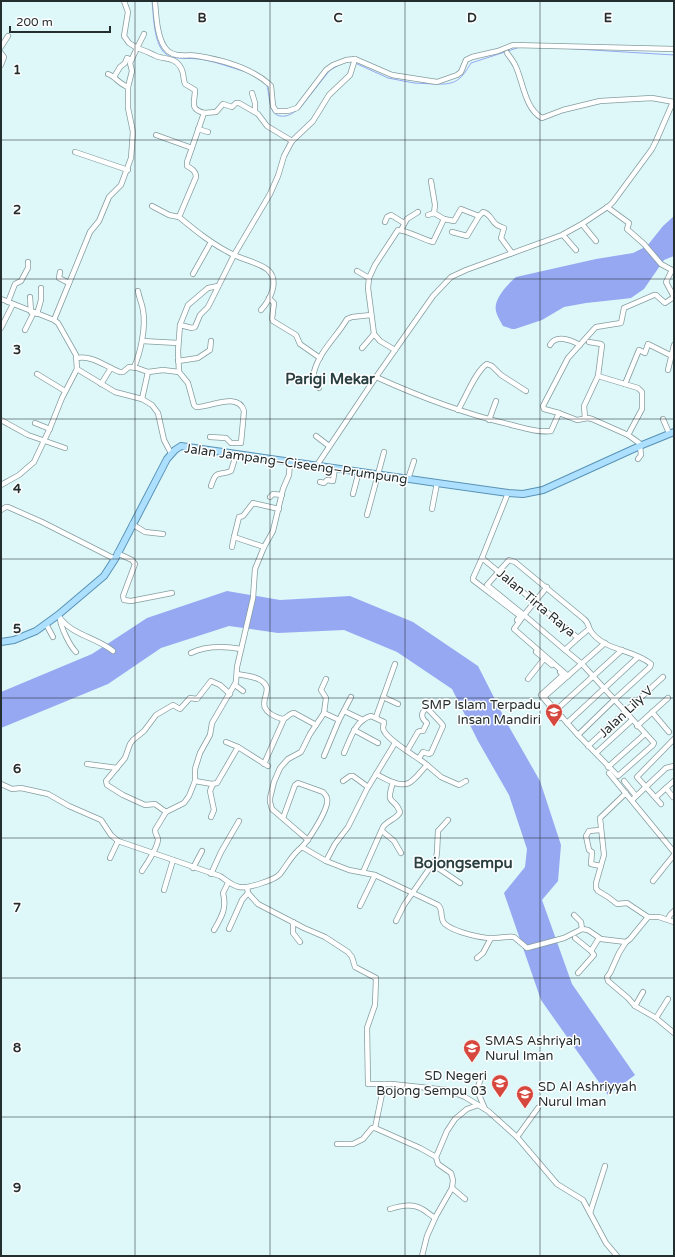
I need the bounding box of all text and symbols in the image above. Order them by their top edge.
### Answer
scale bar [10,8,110,34]
text: B [197,10,207,26]
text: C [333,10,343,26]
text: D [467,10,477,26]
text: E [604,10,612,26]
text: 200 m [16,15,53,29]
text: 1 [13,62,21,78]
text: 2 [13,202,21,218]
text: 3 [13,342,21,358]
district label: Parigi Mekar [285,370,375,389]
street label: Jalan Jampang–Ciseeng–Prumpung [183,440,409,488]
text: 4 [13,481,22,497]
street label: Jalan Tirta Raya [494,566,578,640]
text: 5 [13,621,21,637]
street label: Jalan Lily V [595,683,657,741]
place label: SMP Islam Terpadu Insan Mandiri [422,697,541,728]
school or university icon: SMP Islam Terpadu Insan Mandiri [544,702,564,727]
text: 6 [13,761,21,777]
district label: Bojongsempu [413,854,513,873]
text: 7 [13,900,21,916]
place label: SMAS Ashriyah Nurul Iman [485,1033,581,1064]
school or university icon: SMAS Ashriyah Nurul Iman [462,1038,482,1063]
text: 8 [13,1040,21,1056]
place label: SD Negeri Bojong Sempu 03 [376,1068,487,1099]
school or university icon: SD Negeri Bojong Sempu 03 [490,1073,510,1098]
place label: SD Al Ashriyyah Nurul Iman [538,1079,637,1110]
school or university icon: SD Al Ashriyyah Nurul Iman [515,1084,535,1109]
text: 9 [13,1180,21,1196]

